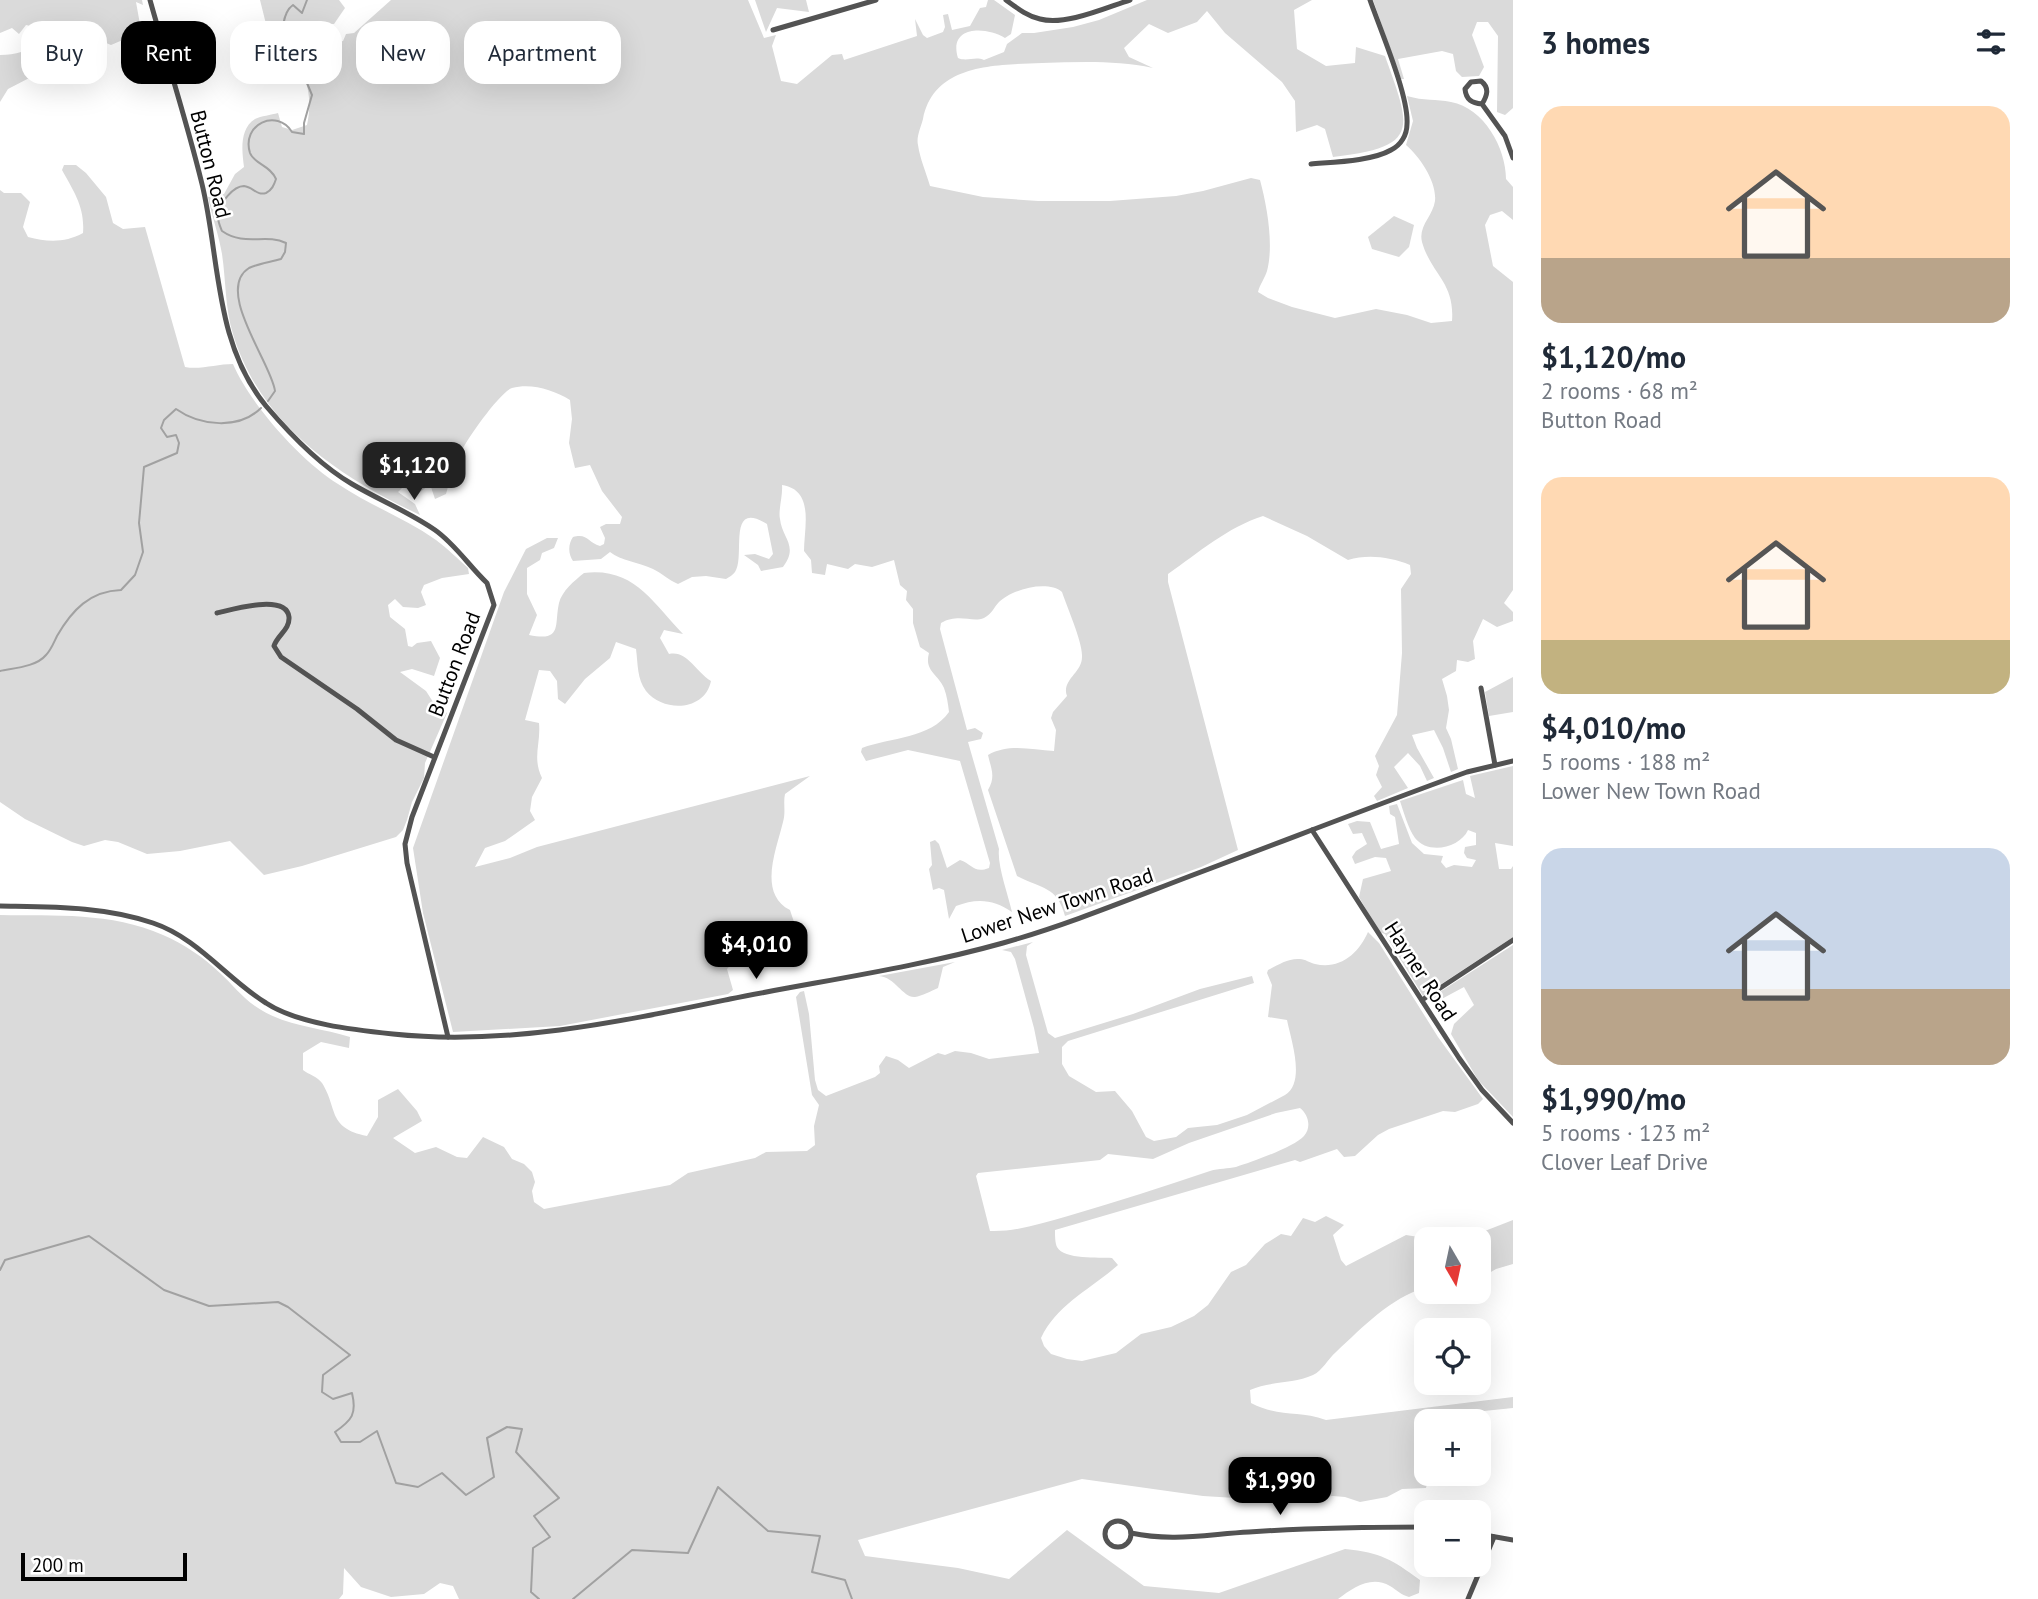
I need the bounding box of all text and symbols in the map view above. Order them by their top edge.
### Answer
chip: Buy [21,21,107,84]
chip: Rent [121,21,216,84]
chip: Filters [230,21,342,84]
chip: New [356,21,450,84]
chip: Apartment [464,21,621,84]
text: 3 homes [1541,23,1650,62]
icon: filters [1972,23,2010,61]
street label: Button Road [185,107,237,221]
icon: home [1713,151,1839,277]
text: $1,120/mo [1541,337,1686,376]
text: 2 rooms · 68 m² [1541,376,1698,405]
text: Button Road [1541,405,1662,434]
pin: $1,120 [357,442,471,502]
text: $1,120 [378,450,450,479]
icon: home [1713,522,1839,648]
street label: Button Road [422,608,486,720]
text: $4,010/mo [1541,708,1686,747]
text: 5 rooms · 188 m² [1541,747,1710,776]
text: Lower New Town Road [1541,776,1761,805]
street label: Lower New Town Road [957,861,1157,949]
icon: home [1713,893,1839,1019]
street label: Hayner Road [1379,916,1463,1026]
pin: $4,010 [699,922,813,981]
text: $4,010 [720,929,792,958]
text: $1,990/mo [1541,1079,1686,1118]
text: 5 rooms · 123 m² [1541,1118,1710,1147]
text: Clover Leaf Drive [1541,1147,1708,1176]
north arrow [1414,1227,1491,1304]
map controls [1414,1227,1491,1577]
button: locate [1414,1318,1491,1395]
button: + [1414,1409,1491,1486]
pin: $1,990 [1223,1458,1337,1517]
text: $1,990 [1244,1465,1316,1494]
button: − [1414,1500,1491,1577]
scale bar [21,1550,187,1582]
text: 200 m [32,1553,84,1577]

